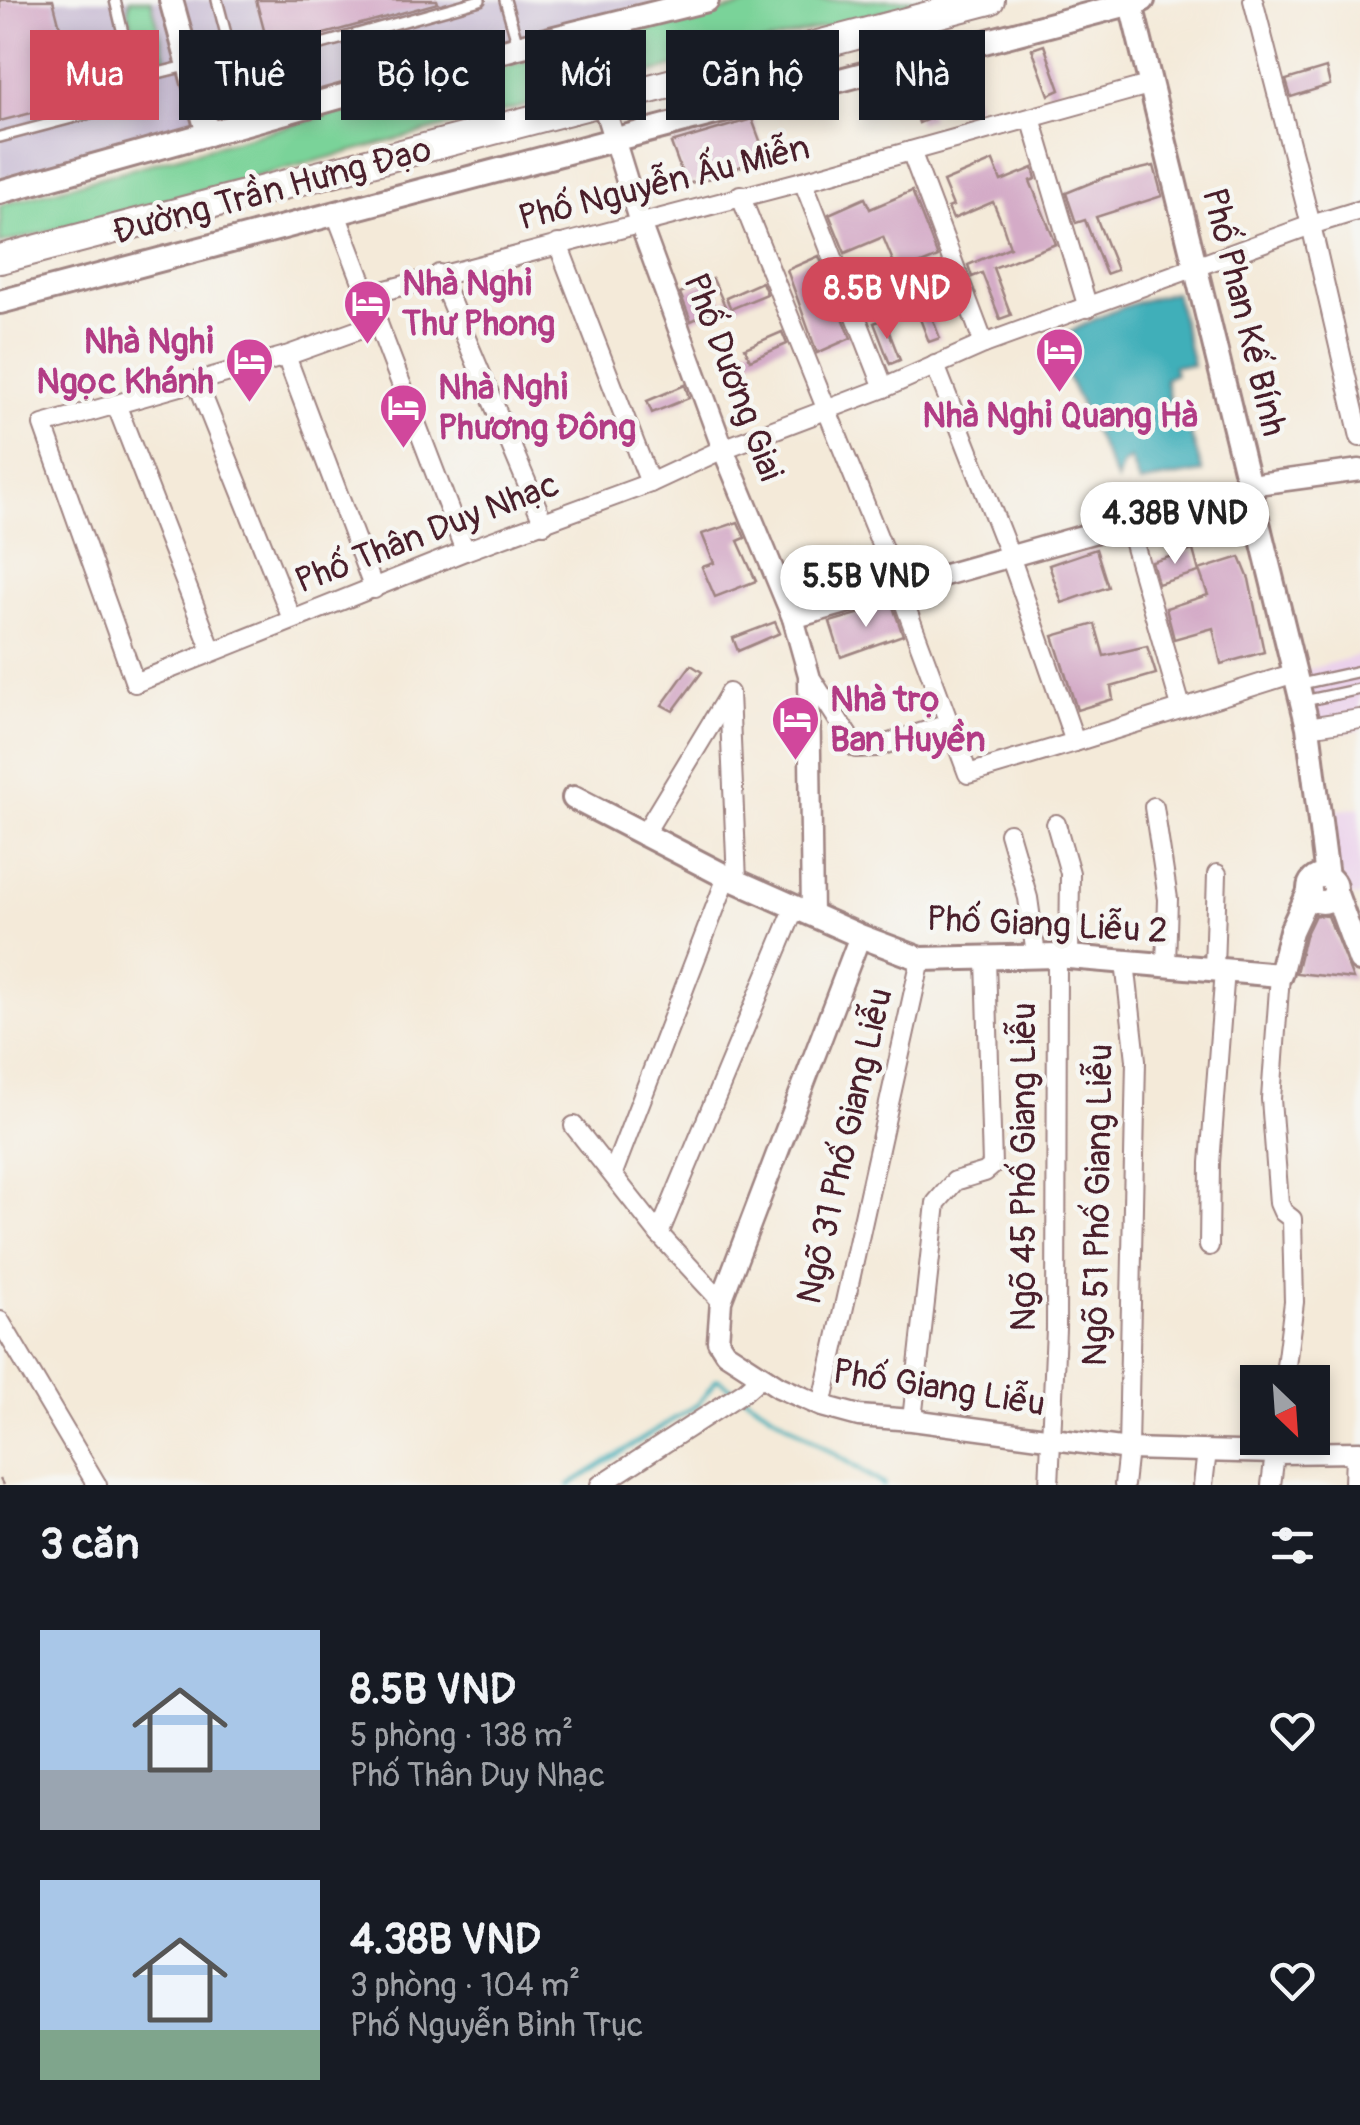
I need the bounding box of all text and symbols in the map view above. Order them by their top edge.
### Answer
chip: Mua [30,30,159,120]
chip: Thuê [179,30,321,120]
chip: Bộ lọc [341,30,505,120]
chip: Mới [525,30,646,120]
chip: Căn hộ [666,30,839,120]
chip: Nhà [859,30,985,120]
street label: Phố Nguyễn Ấu Miễn [513,123,814,240]
street label: Đường Trần Hưng Đạo [108,127,436,255]
street label: Phố Phan Kế Bính [1192,183,1296,441]
pin: 8.5B VND [784,257,990,342]
place label: Nhà Nghỉ Thư Phong [402,262,555,346]
street label: Phố Dương Giai [673,267,793,487]
text: 8.5B VND [824,269,950,309]
hotel icon: Nhà Nghỉ Thư Phong [341,278,393,346]
place label: Nhà Nghỉ Ngọc Khánh [36,320,214,404]
hotel icon: Nhà Nghỉ Quang Hà [1034,326,1086,394]
hotel icon: Nhà Nghỉ Ngọc Khánh [223,336,275,404]
place label: Nhà Nghỉ Phương Đông [438,366,636,450]
hotel icon: Nhà Nghỉ Phương Đông [377,382,429,450]
place label: Nhà Nghỉ Quang Hà [922,394,1198,438]
street label: Phố Thân Duy Nhạc [289,462,565,604]
pin: 4.38B VND [1061,482,1289,567]
text: 4.38B VND [1102,494,1248,534]
pin: 5.5B VND [763,545,969,630]
text: 5.5B VND [802,557,930,597]
place label: Nhà trọ Ban Huyền [830,678,986,762]
hotel icon: Nhà trọ Ban Huyền [769,694,821,762]
street label: Phố Giang Liễu 2 [925,897,1169,953]
street label: Ngõ 31 Phố Giang Liễu [787,984,903,1308]
street label: Ngõ 45 Phố Giang Liễu [1002,1002,1046,1332]
street label: Ngõ 51 Phố Giang Liễu [1073,1043,1123,1367]
street label: Phố Giang Liễu [830,1350,1048,1426]
north arrow [1240,1365,1330,1455]
map controls [1240,1365,1330,1455]
icon: filters [1265,1518,1320,1573]
text: 3 căn [40,1519,139,1571]
text: 8.5B VND [350,1664,516,1716]
icon: home [120,1670,240,1790]
icon: heart [1265,1703,1320,1758]
text: 5 phòng · 138 m² [350,1716,573,1756]
text: Phố Thân Duy Nhạc [350,1756,605,1796]
text: 4.38B VND [350,1914,541,1966]
icon: home [120,1920,240,2040]
icon: heart [1265,1953,1320,2008]
text: 3 phòng · 104 m² [350,1966,580,2006]
text: Phố Nguyễn Bỉnh Trục [350,2006,643,2046]

